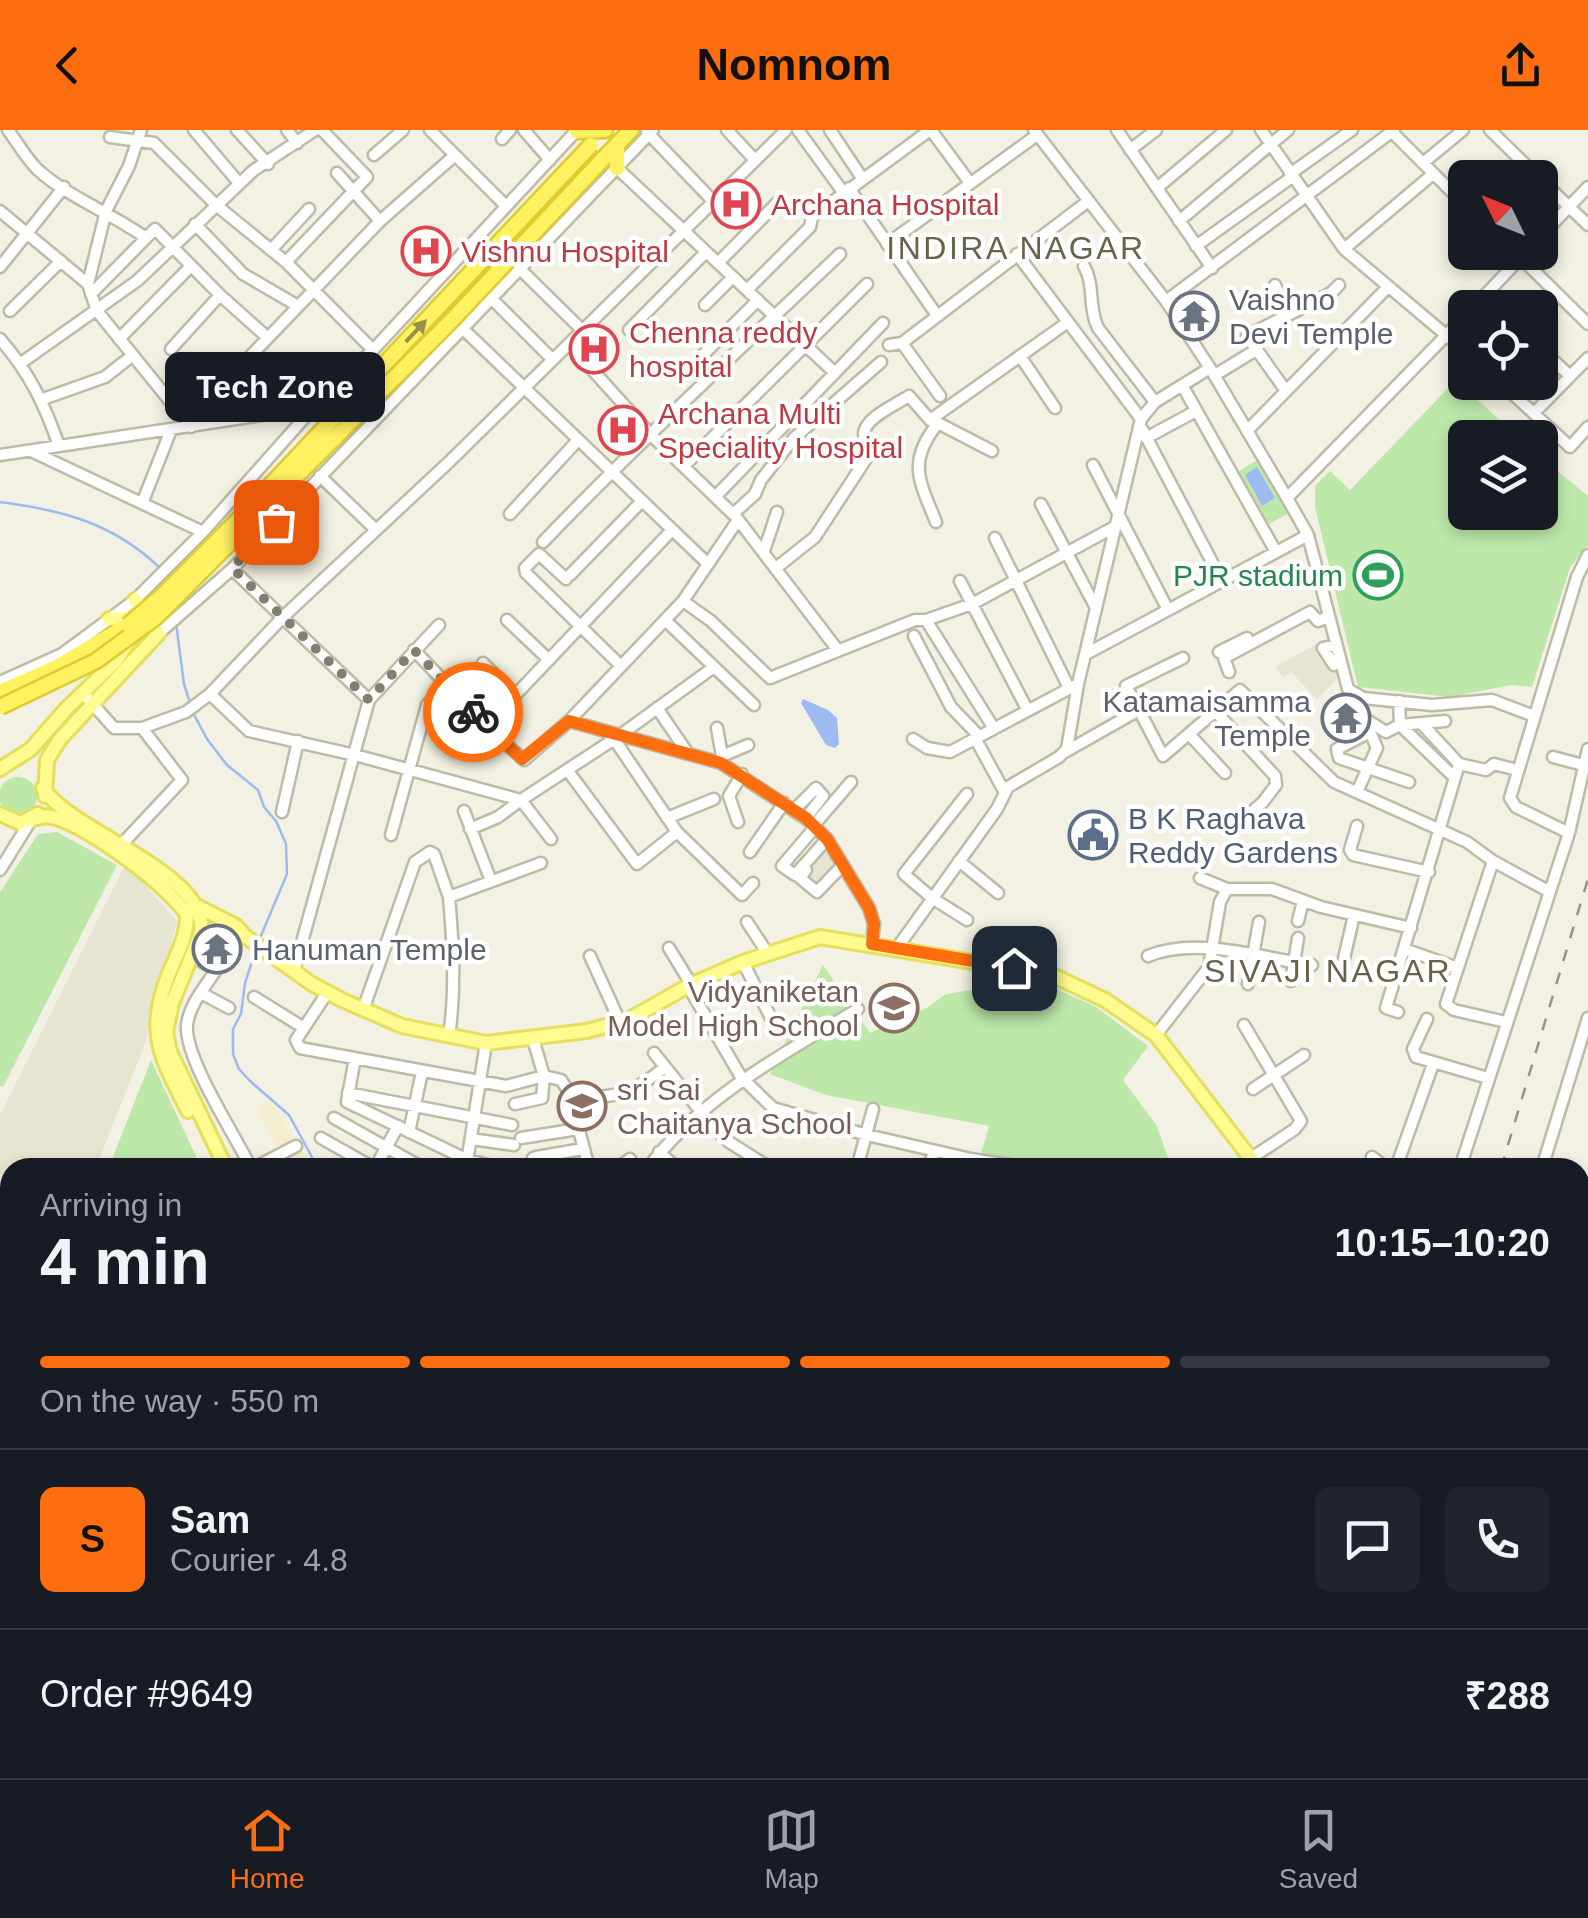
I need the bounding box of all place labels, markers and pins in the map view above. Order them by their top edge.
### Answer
hospital icon: Archana Hospital [710,178,762,230]
place label: Archana Hospital [771,188,999,221]
hospital icon: Vishnu Hospital [400,225,452,277]
place label: Vishnu Hospital [461,235,669,268]
place label: Vaishno Devi Temple [1229,283,1394,350]
temple icon: Vaishno Devi Temple [1168,290,1220,342]
place label: Chenna reddy hospital [629,316,817,383]
hospital icon: Chenna reddy hospital [568,323,620,375]
callout: Tech Zone [166,352,386,422]
place label: Archana Multi Speciality Hospital [658,397,903,464]
hospital icon: Archana Multi Speciality Hospital [597,404,649,456]
pin [234,480,319,565]
sports icon: PJR stadium [1352,549,1404,601]
place label: PJR stadium [1173,559,1343,592]
place label: Katamaisamma Temple [1103,685,1311,752]
temple icon: Katamaisamma Temple [1320,692,1372,744]
place label: B K Raghava Reddy Gardens [1128,802,1338,869]
public building icon: B K Raghava Reddy Gardens [1067,809,1119,861]
temple icon: Hanuman Temple [191,923,243,975]
pin [972,926,1057,1011]
place label: Hanuman Temple [252,933,487,966]
place label: Vidyaniketan Model High School [607,975,859,1042]
school or university icon: Vidyaniketan Model High School [868,982,920,1034]
place label: sri Sai Chaitanya School [617,1073,852,1140]
school or university icon: sri Sai Chaitanya School [556,1080,608,1132]

